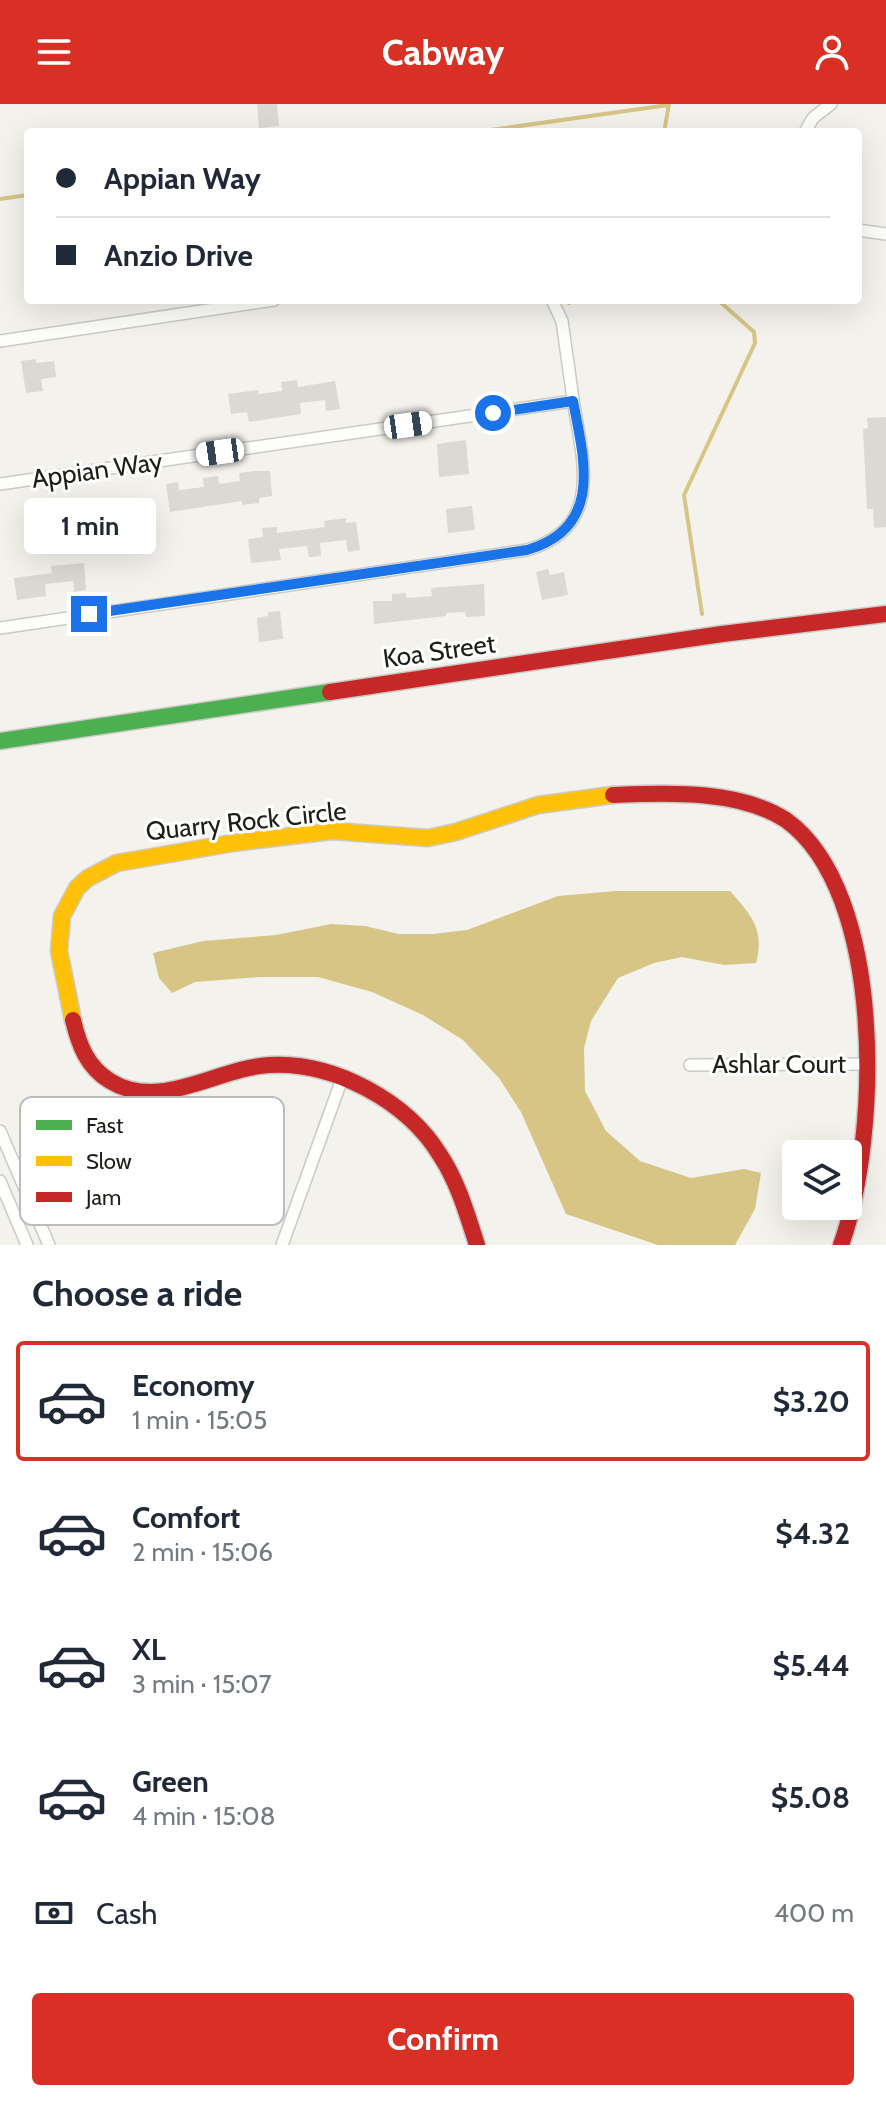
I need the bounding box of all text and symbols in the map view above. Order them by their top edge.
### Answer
icon: menu [32,30,76,74]
text: Cabway [382,30,504,74]
icon: person [810,30,854,74]
text: Appian Way [104,160,261,197]
text: Anzio Drive [104,237,253,274]
route start [475,395,511,431]
car [383,410,433,440]
car [195,437,245,467]
street label: Appian Way [29,445,165,495]
callout: 1 min [23,498,155,554]
text: 1 min [61,510,119,542]
route end [71,596,107,632]
street label: Koa Street [381,627,498,675]
street label: Quarry Rock Circle [144,795,348,847]
street label: Ashlar Court [712,1048,846,1080]
legend [20,1097,284,1225]
text: Fast [86,1112,124,1139]
map controls [782,1140,862,1220]
button: layers [782,1140,862,1220]
text: Slow [86,1148,132,1175]
text: Jam [85,1184,121,1211]
text: Choose a ride [32,1271,242,1315]
icon: car [36,1365,108,1437]
text: Economy [132,1367,255,1404]
text: $3.20 [773,1383,850,1420]
text: 1 min · 15:05 [132,1404,267,1436]
icon: car [36,1497,108,1569]
text: Comfort [132,1499,240,1536]
text: $4.32 [775,1515,850,1552]
text: 2 min · 15:06 [132,1536,273,1568]
icon: car [36,1629,108,1701]
text: XL [132,1631,166,1668]
text: $5.44 [773,1647,850,1684]
text: 3 min · 15:07 [132,1668,272,1700]
icon: car [36,1761,108,1833]
text: Green [132,1763,209,1800]
text: $5.08 [771,1779,850,1816]
text: 4 min · 15:08 [132,1800,275,1832]
icon: cash [32,1891,76,1935]
text: Cash [96,1895,158,1932]
text: 400 m [774,1897,854,1929]
button: Confirm [32,1993,854,2085]

